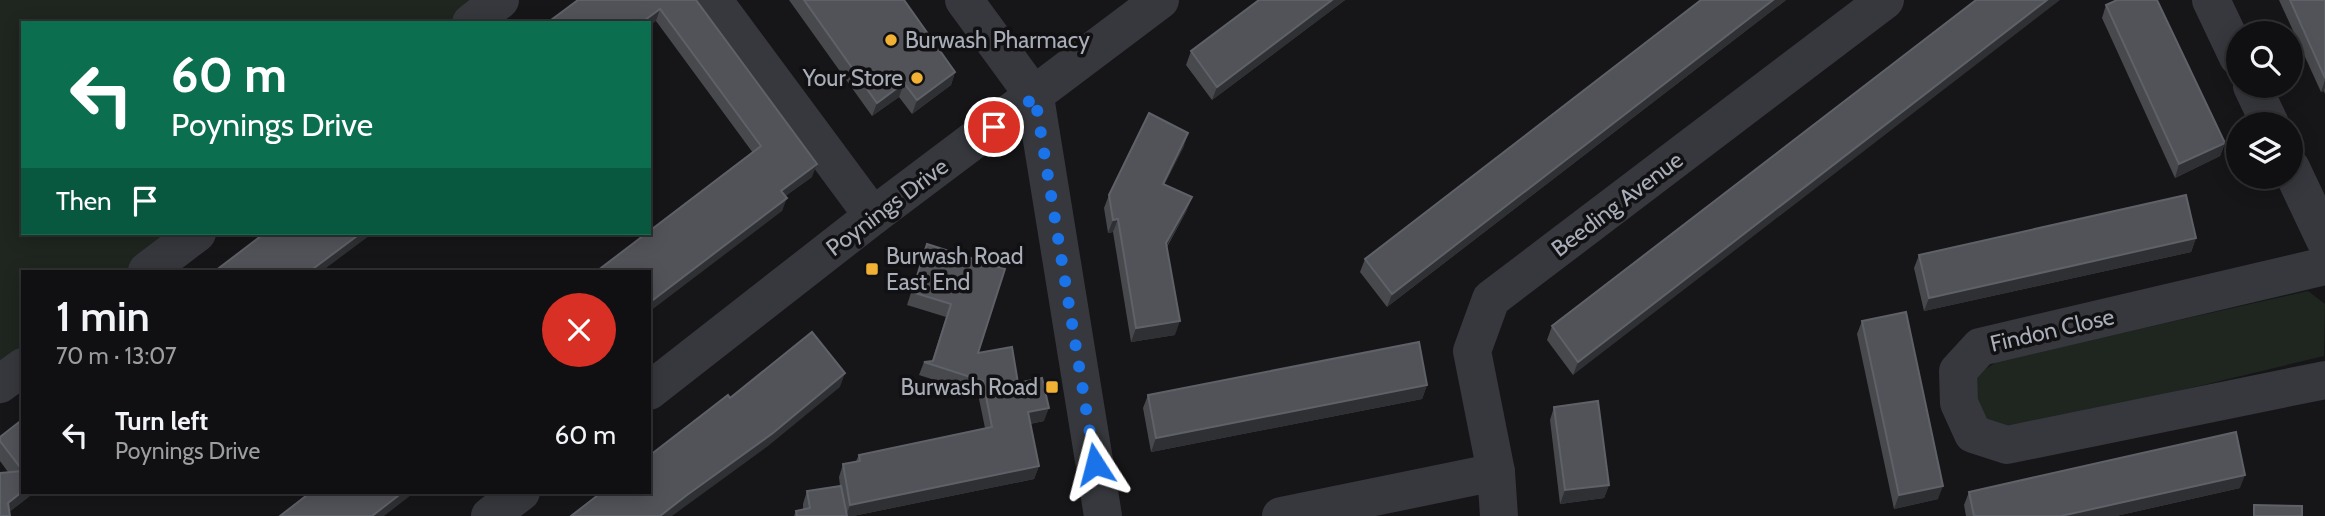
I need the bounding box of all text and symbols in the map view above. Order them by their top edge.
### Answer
map controls [2226,21,2303,189]
button: search [2226,21,2303,98]
place label: Burwash Pharmacy [905,26,1090,54]
marker: Burwash Pharmacy [883,32,899,48]
text: 60 m [171,45,287,104]
icon: left [56,49,147,140]
place label: Your Store [802,64,903,92]
marker: Your Store [909,70,925,86]
pin [964,97,1024,157]
text: Poynings Drive [171,105,373,144]
icon: arrive [975,108,1013,146]
button: layers [2226,112,2303,189]
street label: Beeding Avenue [1546,145,1688,263]
street label: Poynings Drive [821,152,954,262]
icon: arrive [126,182,164,220]
text: Then [56,185,112,217]
place label: Burwash Road East End [886,242,1024,296]
marker: Burwash Road East End [864,261,880,277]
text: 1 min [56,290,150,342]
button: close [542,293,616,367]
street label: Findon Close [1987,302,2117,358]
text: 70 m · 13:07 [56,342,177,370]
place label: Burwash Road [900,373,1038,401]
marker: Burwash Road [1044,379,1060,395]
text: Turn left [115,405,208,437]
icon: left [56,416,94,454]
text: 60 m [554,419,616,451]
position arrow [1058,427,1132,501]
text: Poynings Drive [115,437,260,465]

